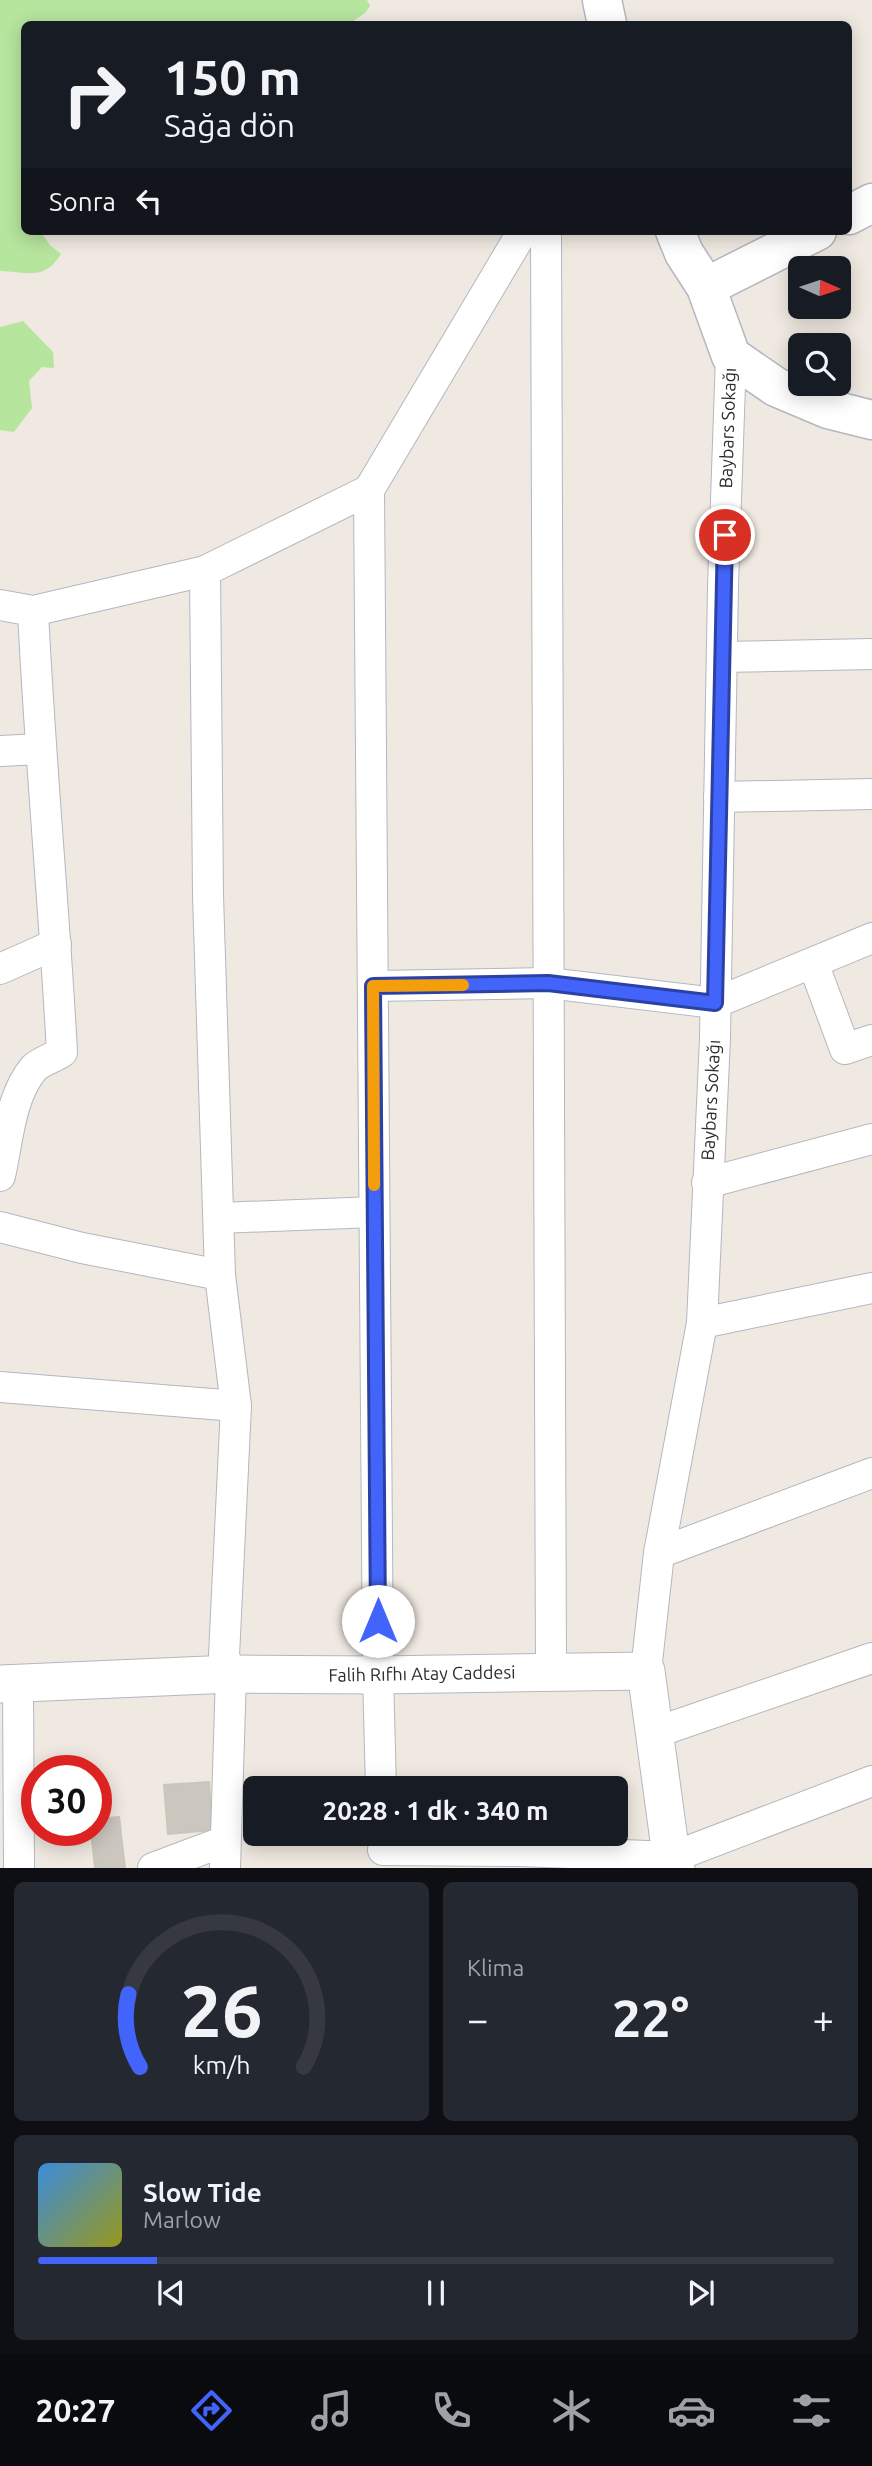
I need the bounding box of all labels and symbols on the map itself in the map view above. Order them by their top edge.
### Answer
north arrow [788,256,850,318]
street label: Baybars Sokağı [715,367,739,489]
pin [695,505,755,565]
street label: Baybars Sokağı [697,1039,723,1161]
position arrow [341,1584,415,1658]
street label: Falih Rıfhı Atay Caddesi [328,1661,516,1685]
speed limit sign: 30 [21,1755,112,1846]

